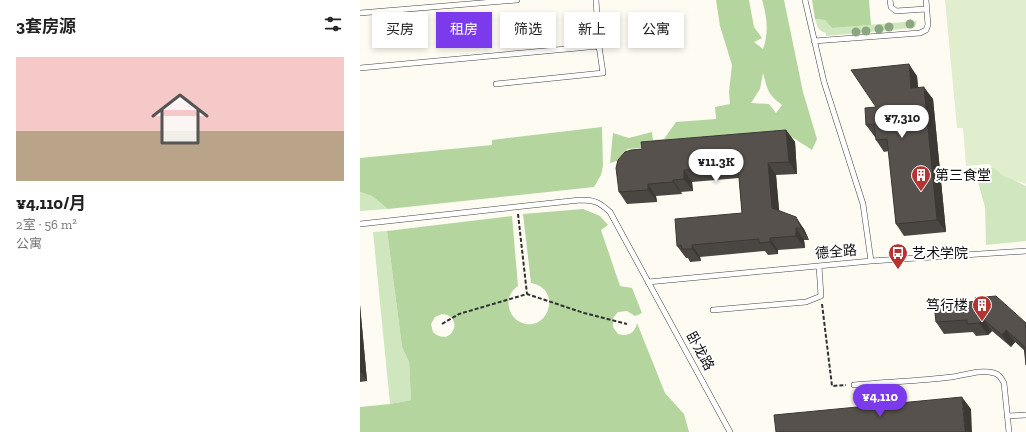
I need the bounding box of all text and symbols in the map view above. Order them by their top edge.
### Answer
chip: 买房 [372,12,428,48]
chip: 租房 [436,12,492,48]
chip: 筛选 [500,12,556,48]
chip: 新上 [564,12,620,48]
chip: 公寓 [628,12,684,48]
icon: filters [322,13,344,35]
text: 3套房源 [16,16,76,36]
icon: home [144,83,216,155]
pin: ¥7,310 [869,105,935,139]
text: ¥7,310 [884,110,920,125]
pin: ¥11.3K [683,149,749,183]
text: ¥11.3K [698,154,734,169]
building icon: 第三食堂 [910,164,932,192]
place label: 第三食堂 [935,167,991,184]
text: ¥4,110/月 [16,193,86,213]
text: 2室 · 56 m² [16,217,77,232]
text: 公寓 [16,236,42,251]
street label: 德全路 [814,242,858,262]
bus stop icon: 艺术学院 [887,242,909,270]
place label: 艺术学院 [912,245,968,262]
building icon: 笃行楼 [971,294,993,322]
place label: 笃行楼 [926,297,968,314]
street label: 卧龙路 [682,329,718,373]
pin: ¥4,110 [847,384,913,418]
text: ¥4,110 [862,389,898,404]

